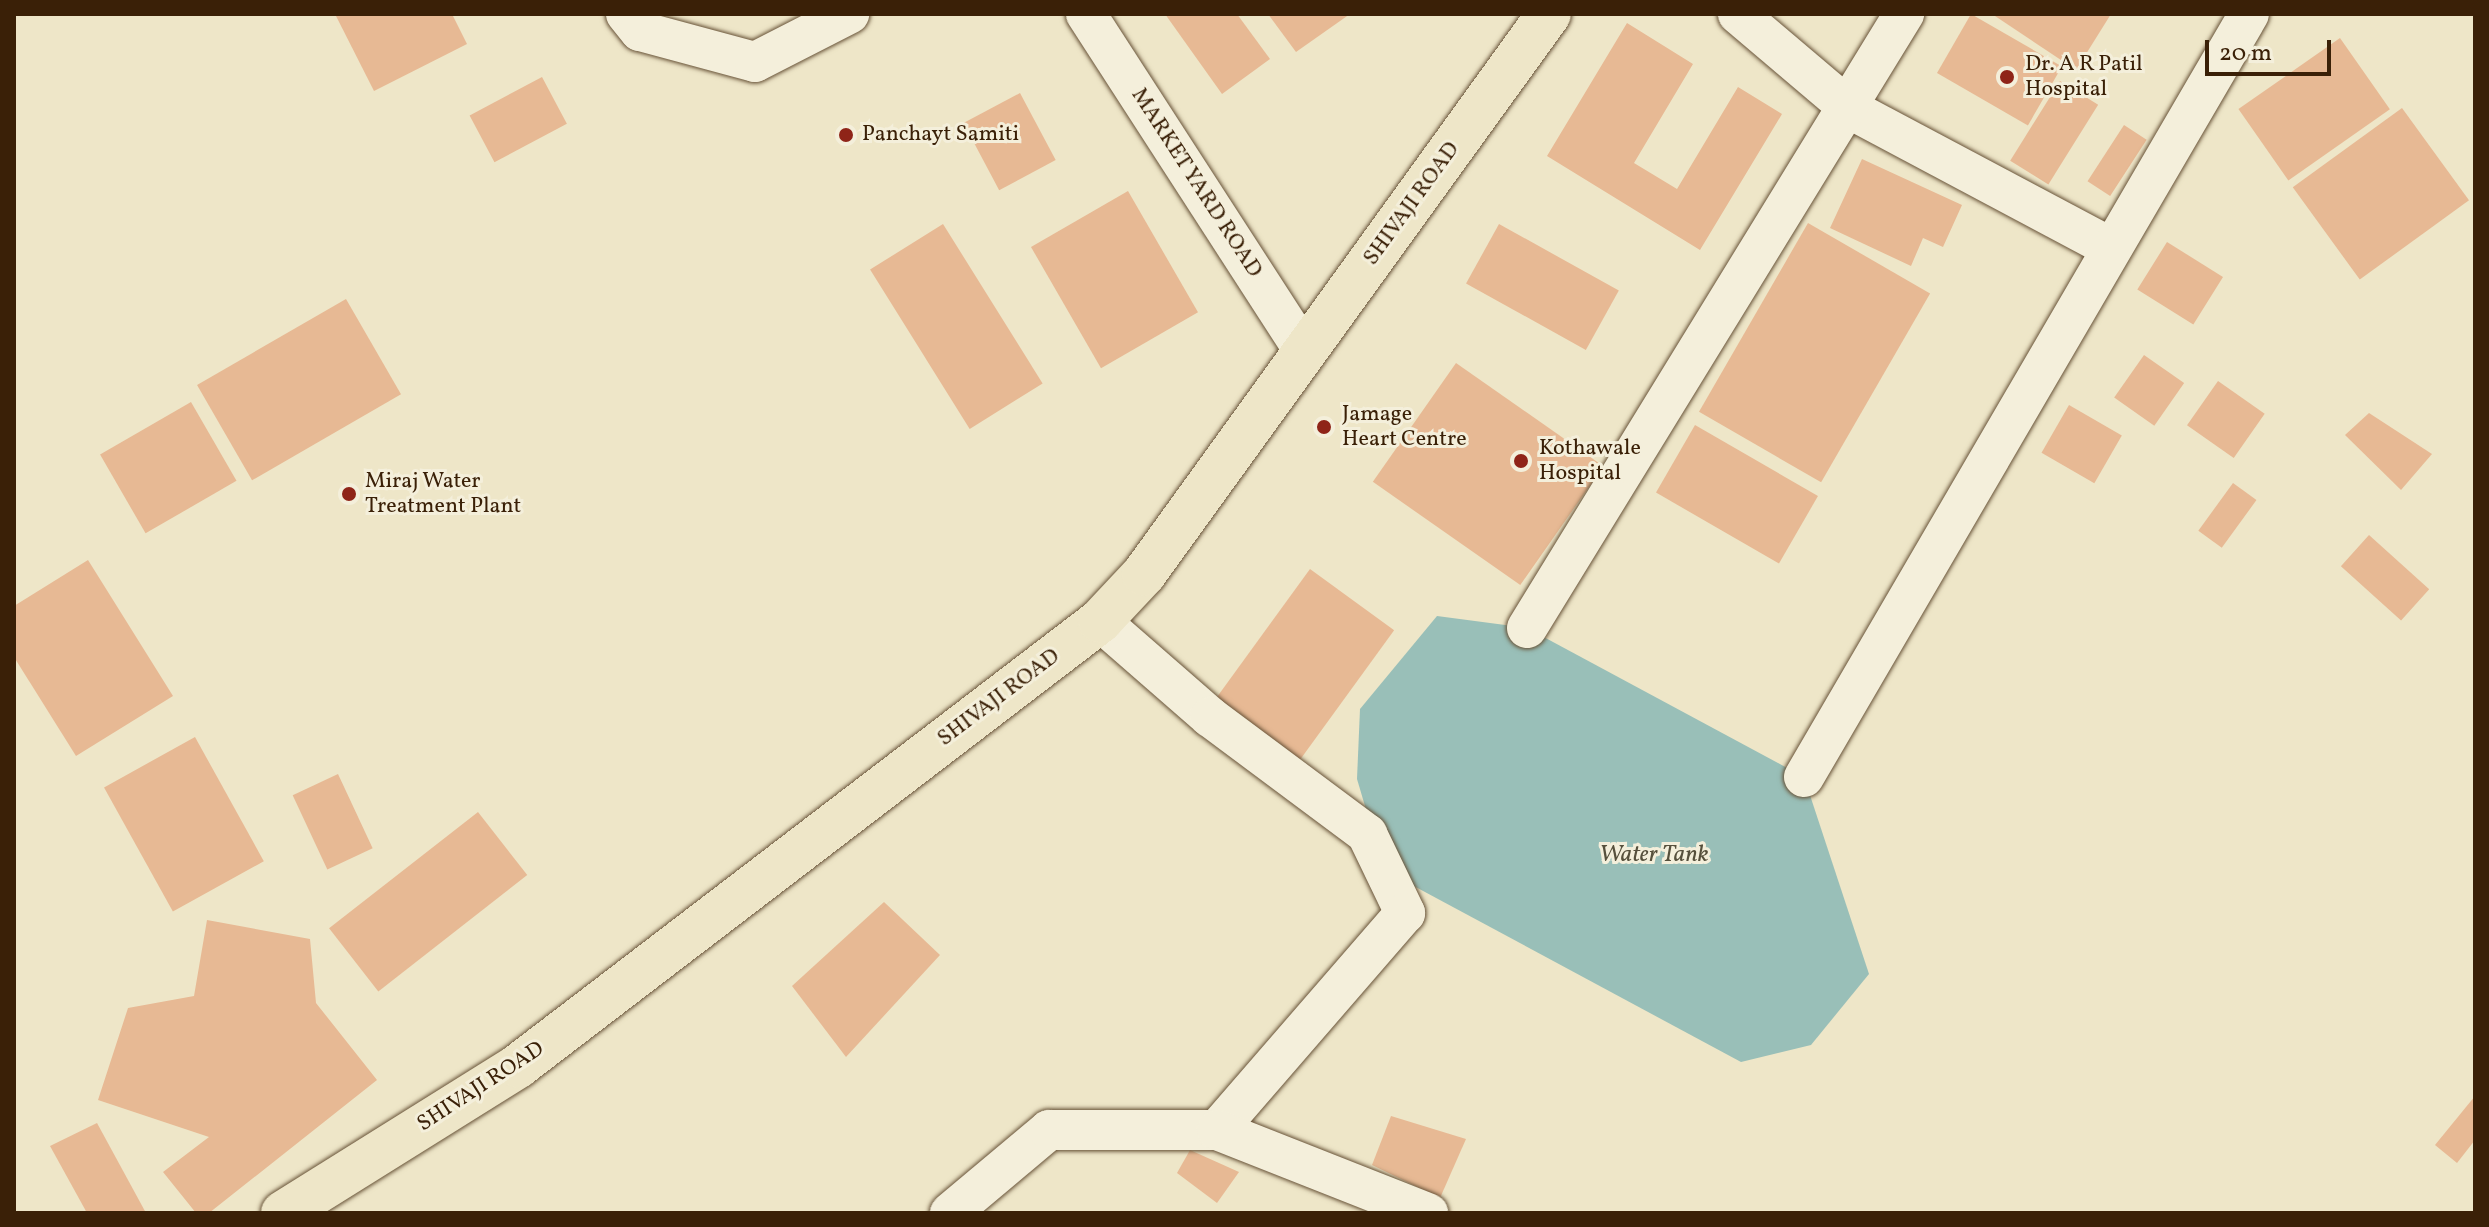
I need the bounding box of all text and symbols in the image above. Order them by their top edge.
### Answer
scale bar [2209,24,2335,74]
text: 20 m [2219,37,2272,71]
place label: Dr. A R Patil Hospital [2025,51,2143,102]
marker: Dr. A R Patil Hospital [1996,66,2018,88]
street label: MARKET YARD ROAD [1125,83,1267,283]
place label: Panchayt Samiti [862,122,1019,148]
marker: Panchayt Samiti [837,126,855,144]
street label: SHIVAJI ROAD [1358,137,1466,271]
place label: Jamage Heart Centre [1342,401,1467,452]
marker: Jamage Heart Centre [1313,416,1335,438]
place label: Kothawale Hospital [1539,435,1641,486]
marker: Kothawale Hospital [1510,450,1532,472]
place label: Miraj Water Treatment Plant [365,468,521,520]
marker: Miraj Water Treatment Plant [340,485,358,503]
street label: SHIVAJI ROAD [933,644,1065,752]
water label: Water Tank [1599,842,1709,870]
street label: SHIVAJI ROAD [413,1036,549,1138]

